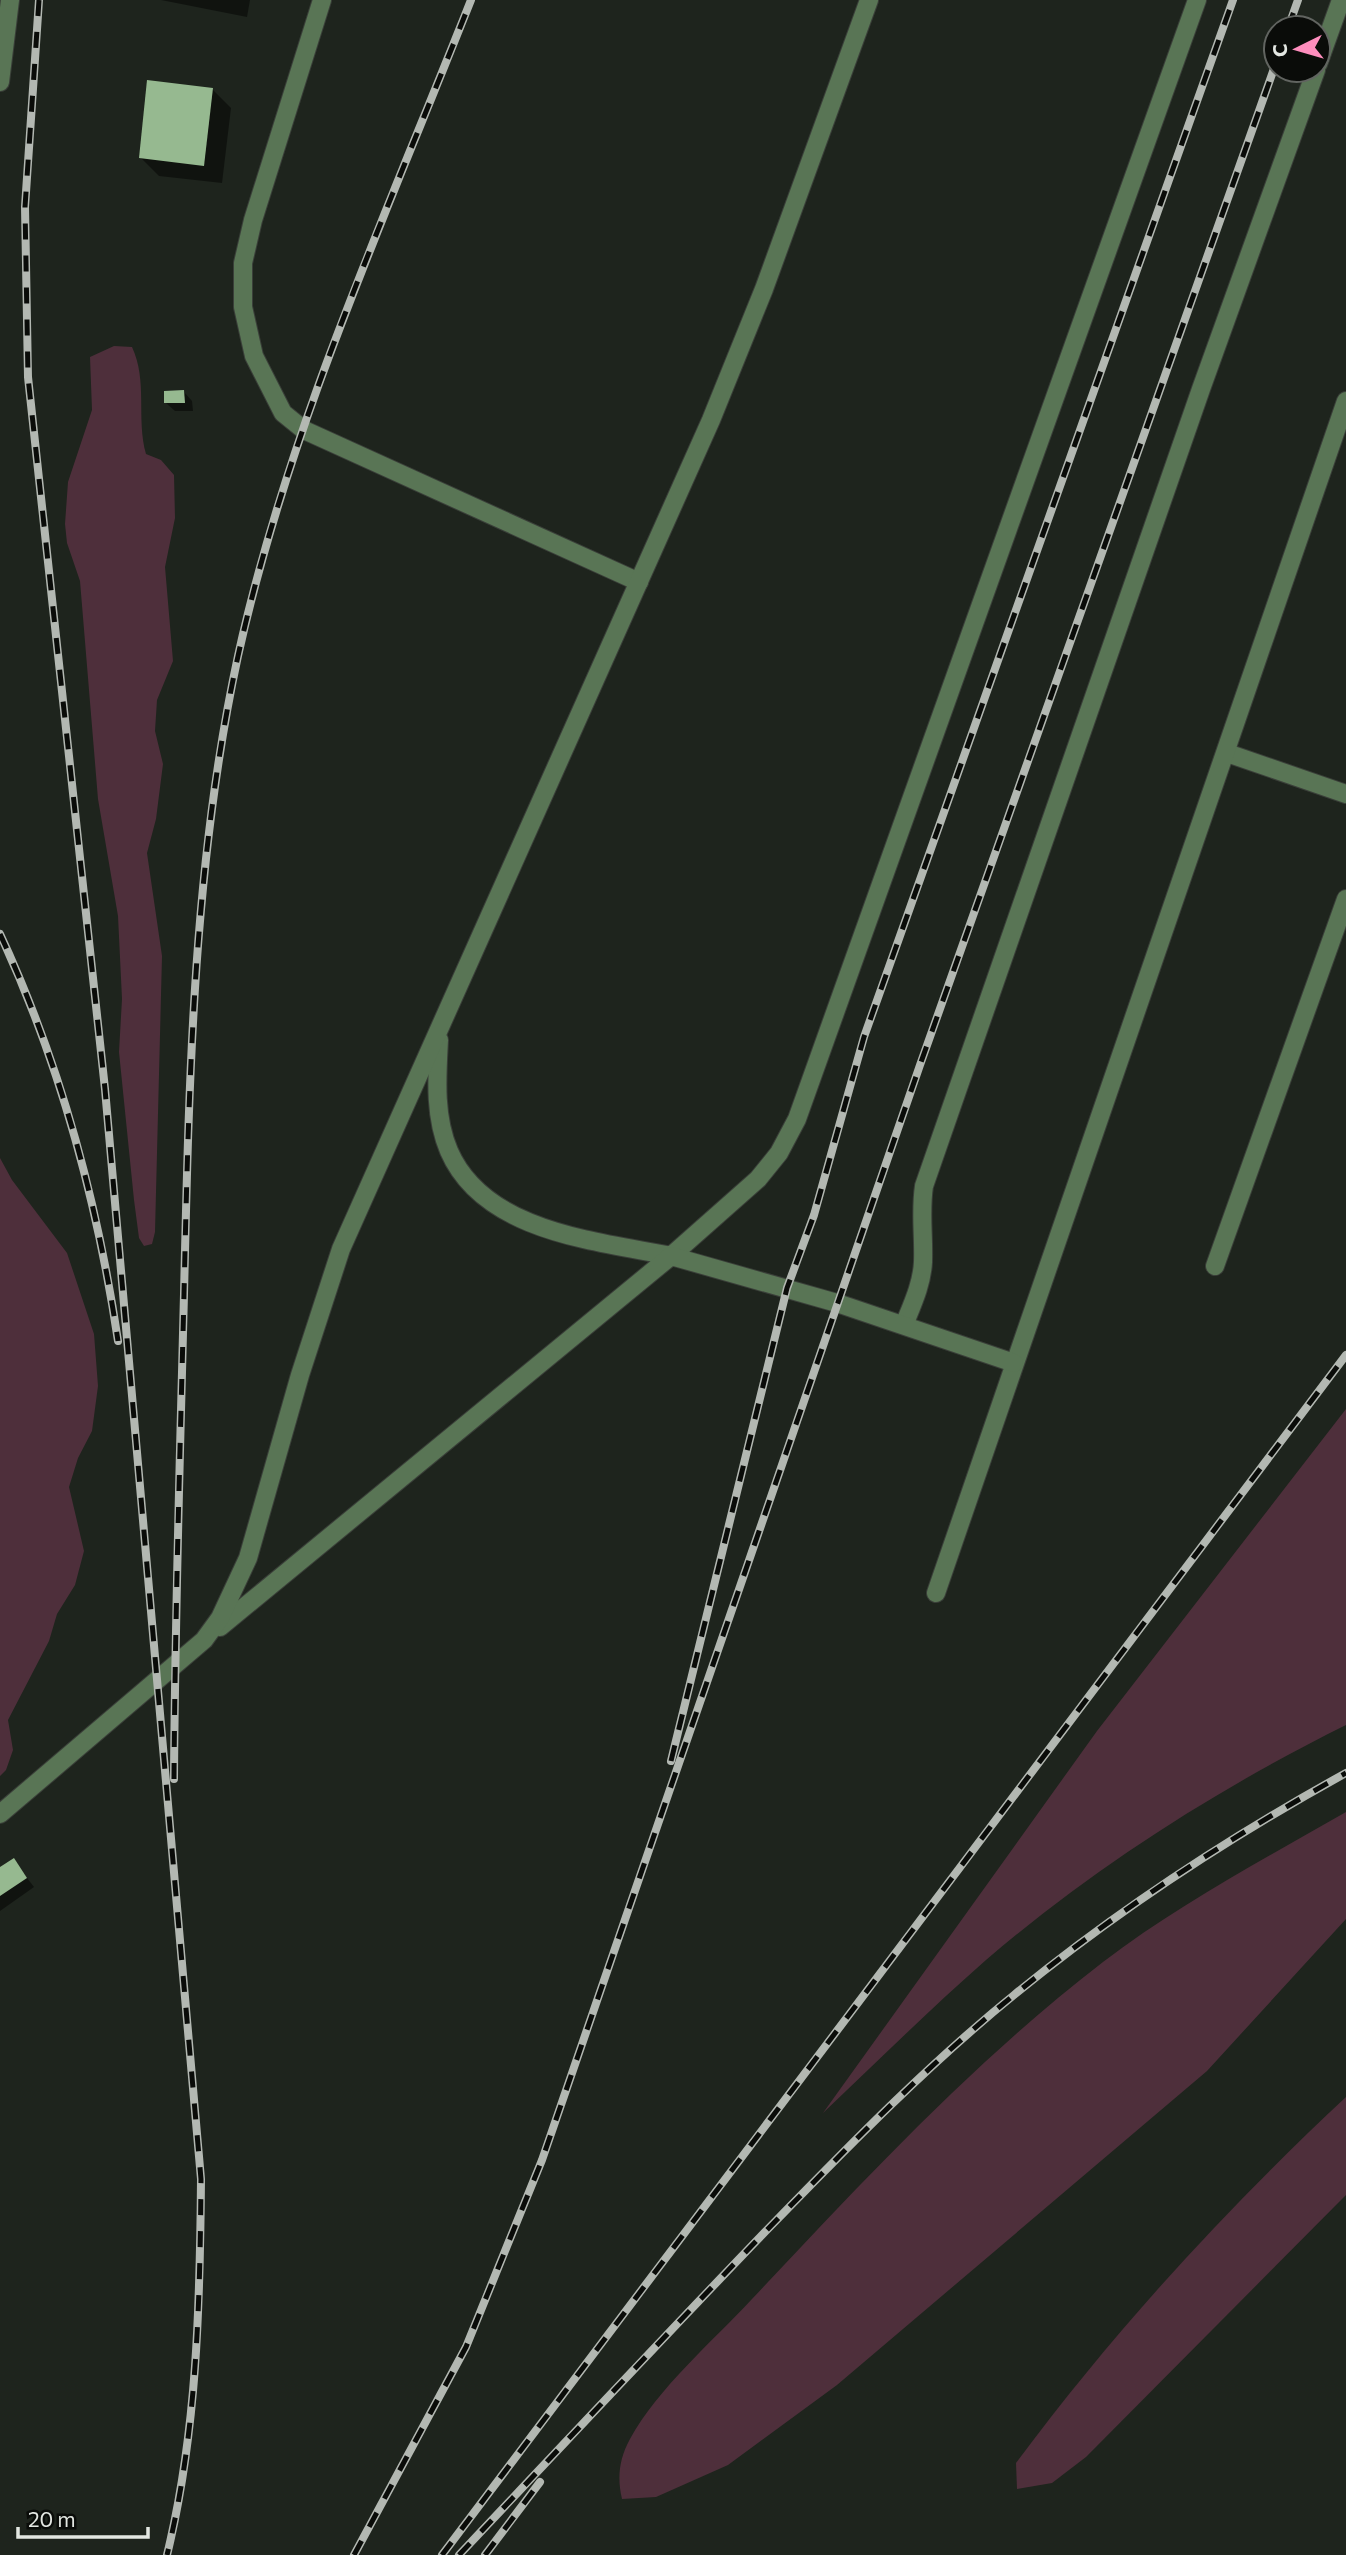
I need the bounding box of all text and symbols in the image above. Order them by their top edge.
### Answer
north arrow [1262,14,1332,84]
text: С [1268,43,1292,58]
scale bar [18,2496,147,2540]
text: 20 m [28,2506,76,2531]

